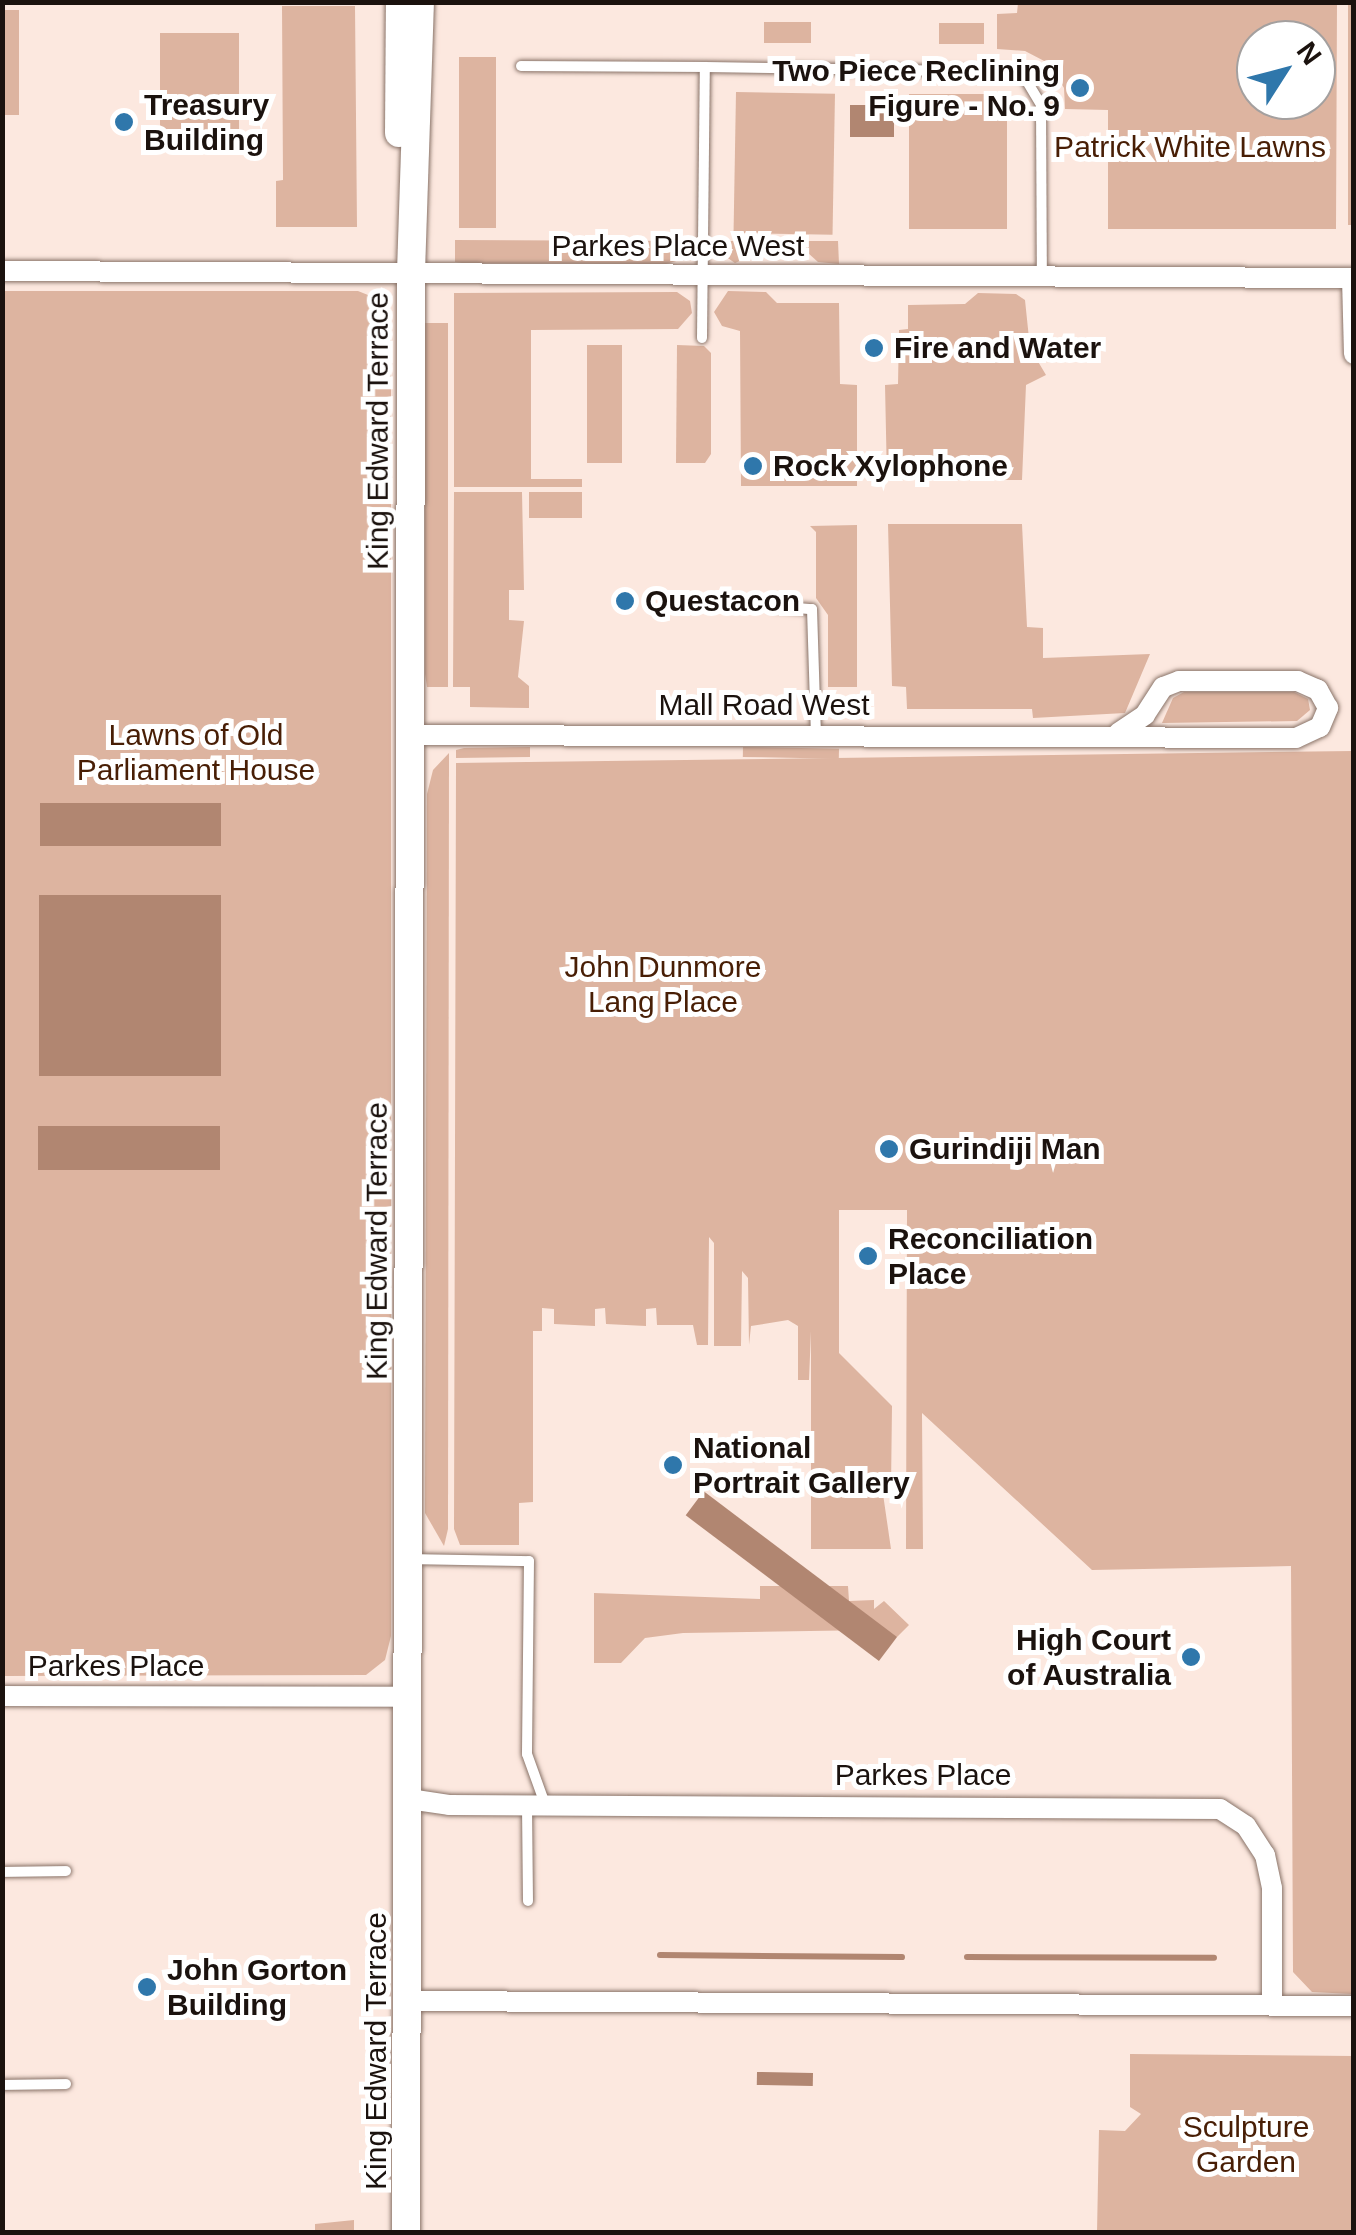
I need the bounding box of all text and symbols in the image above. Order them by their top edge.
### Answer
north arrow [1236,20,1336,120]
text: N [1291,36,1328,71]
place label: Two Piece Reclining Figure - No. 9 [772,53,1060,124]
marker: Two Piece Reclining Figure - No. 9 [1069,77,1091,99]
place label: Treasury Building [144,87,269,158]
marker: Treasury Building [113,111,135,133]
park label: Patrick White Lawns [1054,129,1326,165]
street label: Parkes Place West [552,228,804,264]
street label: King Edward Terrace [360,292,396,570]
place label: Fire and Water [894,330,1101,366]
marker: Fire and Water [863,337,885,359]
place label: Rock Xylophone [773,448,1008,484]
marker: Rock Xylophone [742,455,764,477]
place label: Questacon [645,583,800,619]
marker: Questacon [614,590,636,612]
street label: Mall Road West [658,687,870,723]
park label: Lawns of Old Parliament House [77,717,315,788]
park label: John Dunmore Lang Place [565,949,761,1020]
street label: King Edward Terrace [359,1102,395,1380]
place label: Gurindiji Man [909,1131,1101,1167]
marker: Gurindiji Man [878,1138,900,1160]
place label: Reconciliation Place [888,1221,1093,1292]
marker: Reconciliation Place [857,1245,879,1267]
place label: National Portrait Gallery [693,1430,910,1500]
marker: National Portrait Gallery [662,1454,684,1476]
place label: High Court of Australia [1006,1622,1171,1692]
marker: High Court of Australia [1180,1646,1202,1668]
street label: Parkes Place [28,1648,204,1684]
street label: Parkes Place [835,1757,1011,1793]
street label: King Edward Terrace [358,1912,394,2190]
place label: John Gorton Building [167,1952,347,2022]
marker: John Gorton Building [136,1976,158,1998]
park label: Sculpture Garden [1183,2109,1309,2180]

